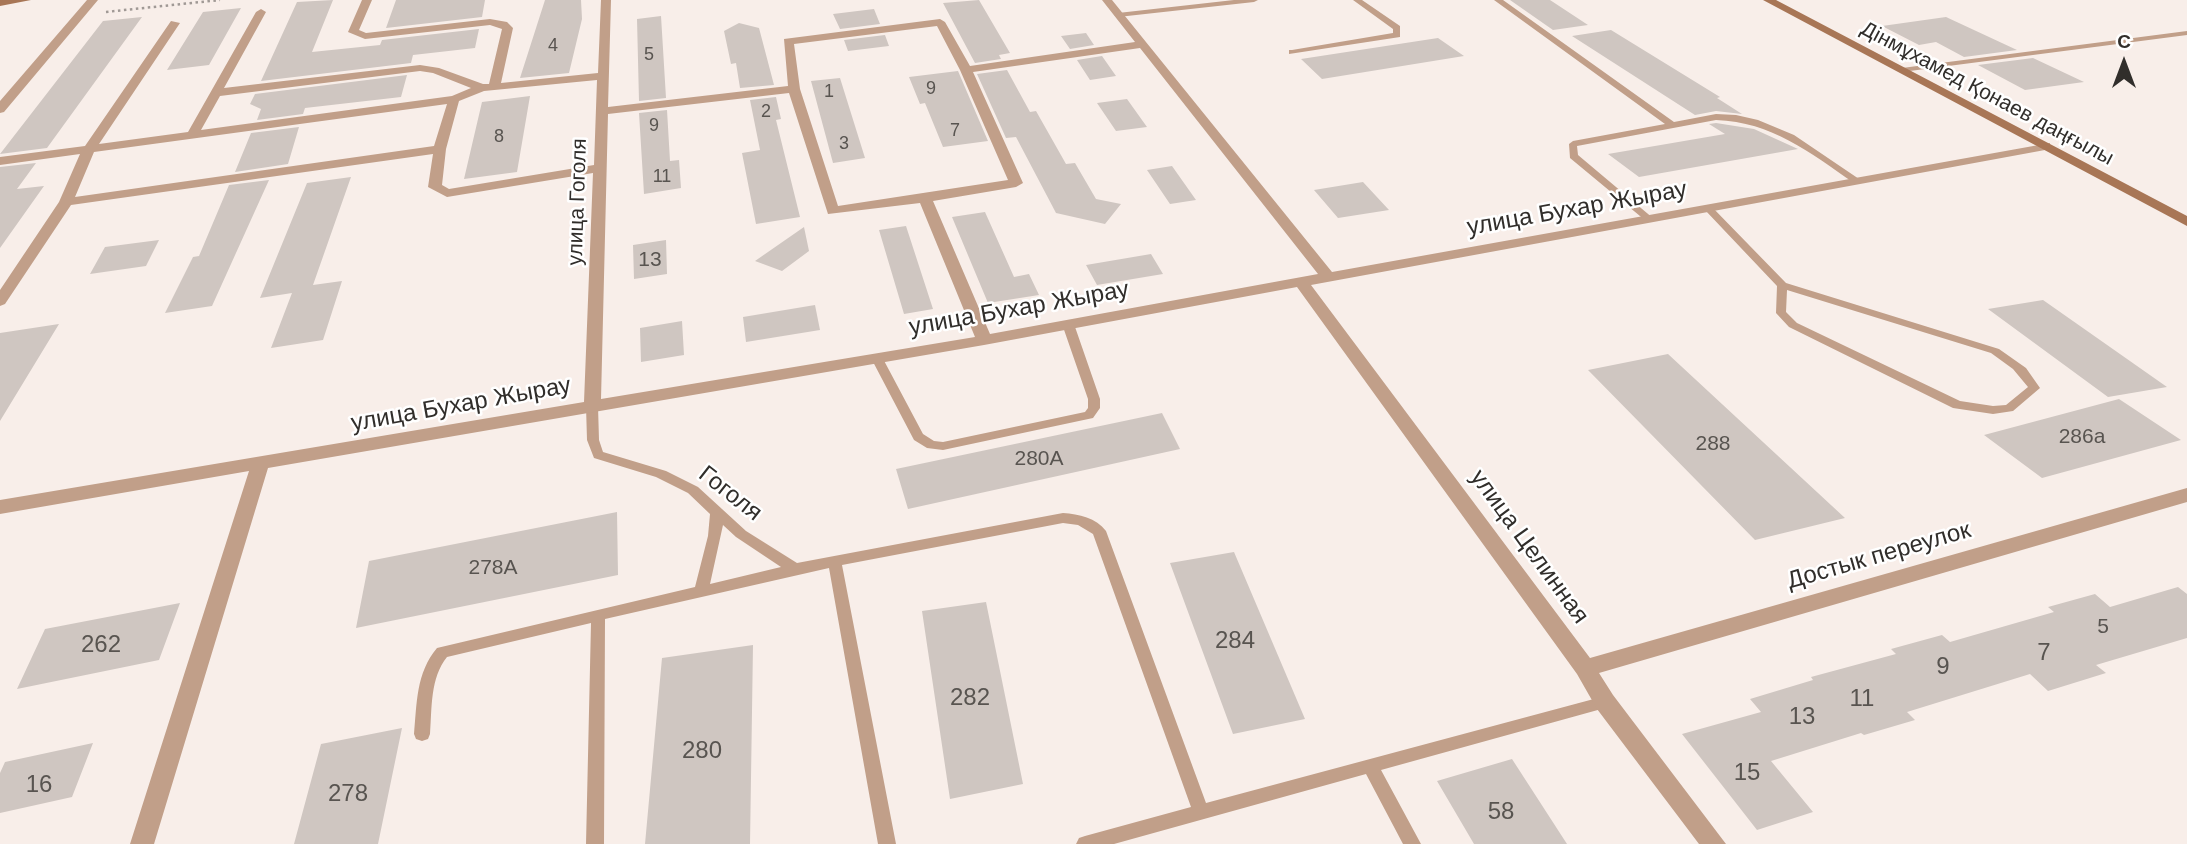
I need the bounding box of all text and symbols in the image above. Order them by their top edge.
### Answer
street label: Дінмұхамед Қонаев даңғылы [1856,17,2118,171]
north arrow [2089,28,2159,98]
text: С [2117,31,2131,52]
house number: 4 [548,35,558,57]
house number: 5 [644,44,654,66]
house number: 9 [926,78,936,100]
house number: 1 [824,81,834,103]
house number: 2 [761,101,771,123]
house number: 9 [649,115,659,137]
house number: 7 [950,120,960,142]
house number: 8 [494,126,504,148]
house number: 3 [839,133,849,155]
street label: улица Гоголя [563,138,593,266]
house number: 11 [653,166,671,188]
street label: улица Бухар Жырау [1465,175,1689,243]
house number: 13 [638,247,662,273]
street label: улица Бухар Жырау [907,275,1131,343]
street label: улица Бухар Жырау [349,371,573,439]
house number: 286а [2059,424,2105,450]
house number: 288 [1695,431,1731,457]
house number: 280А [1014,446,1064,472]
street label: Гоголя [692,460,768,528]
street label: улица Целинная [1464,464,1594,630]
street label: Достык переулок [1784,516,1974,596]
house number: 278А [468,555,518,581]
house number: 5 [2097,614,2109,640]
house number: 284 [1215,627,1255,655]
house number: 262 [81,631,121,659]
house number: 7 [2037,639,2051,667]
house number: 9 [1936,653,1950,681]
house number: 282 [950,684,990,712]
house number: 11 [1850,685,1874,713]
house number: 13 [1789,703,1815,731]
house number: 280 [682,737,722,765]
house number: 15 [1734,759,1760,787]
house number: 16 [26,771,52,799]
house number: 278 [328,780,368,808]
house number: 58 [1488,798,1514,826]

